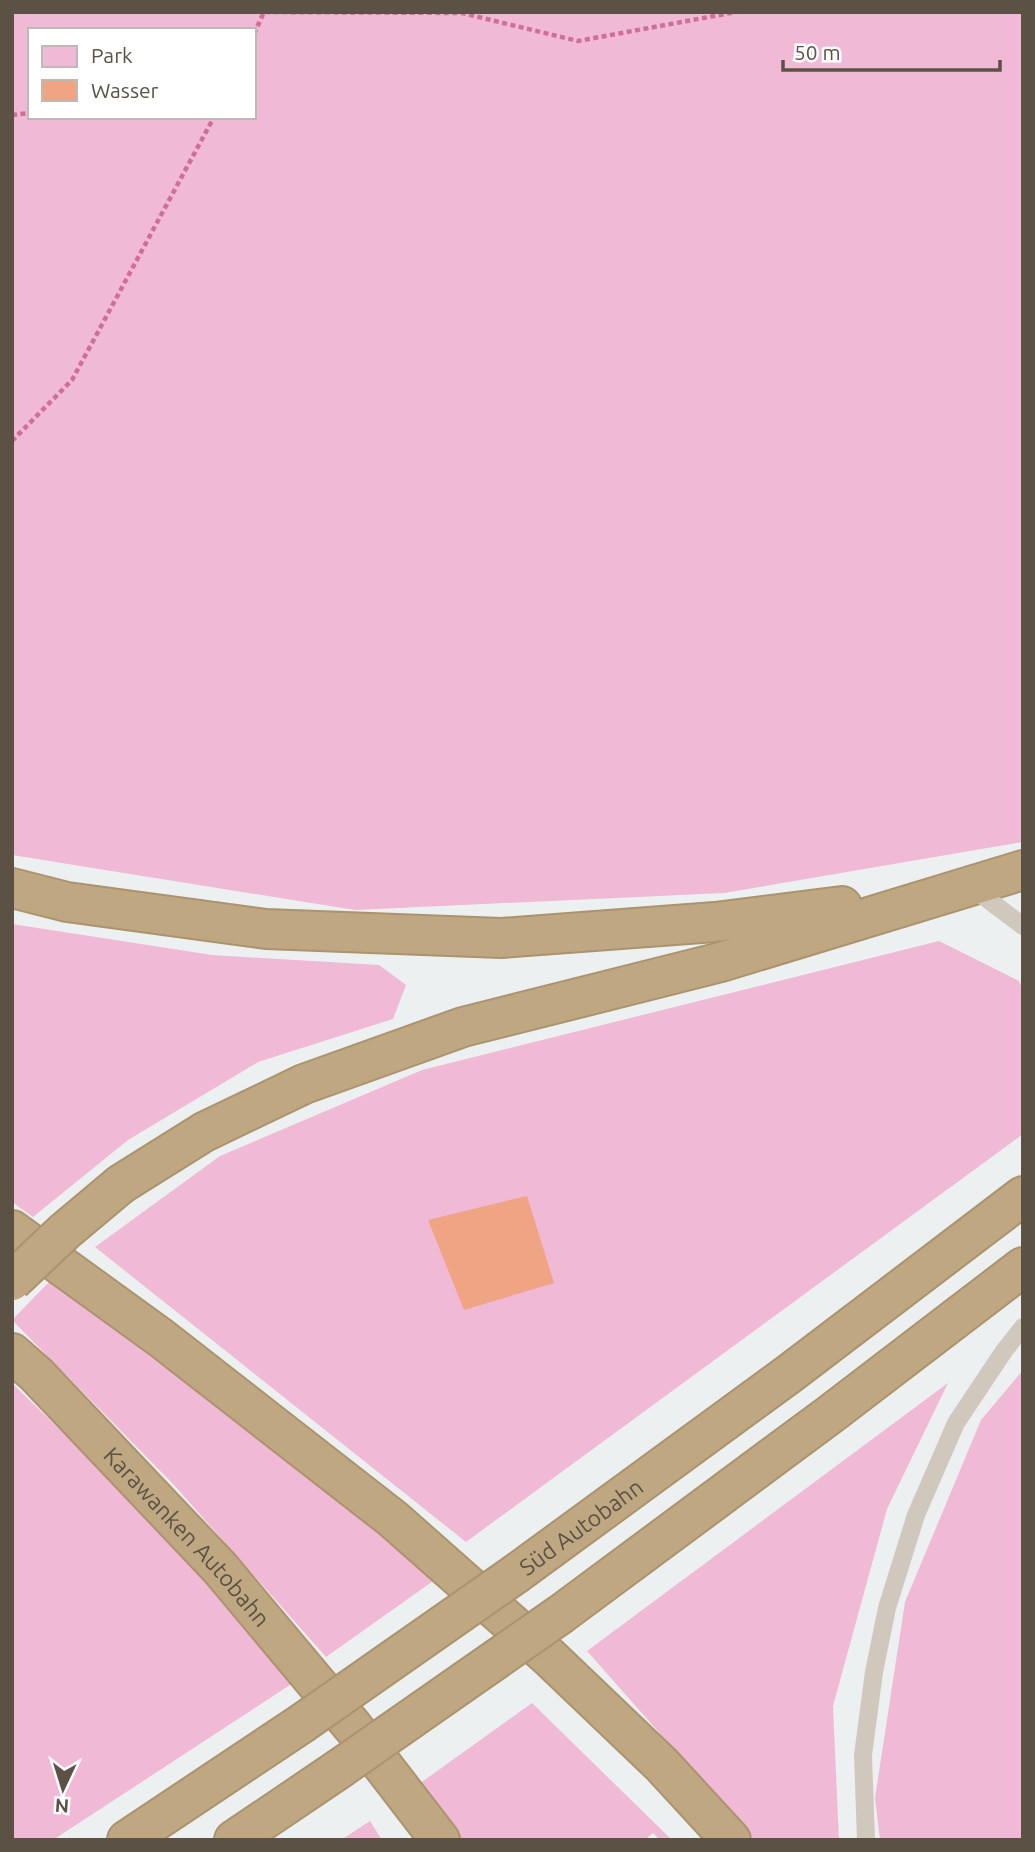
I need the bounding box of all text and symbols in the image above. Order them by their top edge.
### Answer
legend [28,28,256,119]
scale bar [783,28,1000,72]
text: 50 m [794,40,841,64]
text: Park [91,43,133,67]
text: Wasser [91,78,159,102]
street label: Karawanken Autobahn [99,1442,275,1631]
street label: Süd Autobahn [514,1473,647,1580]
north arrow [28,1754,98,1824]
text: N [54,1794,70,1817]

